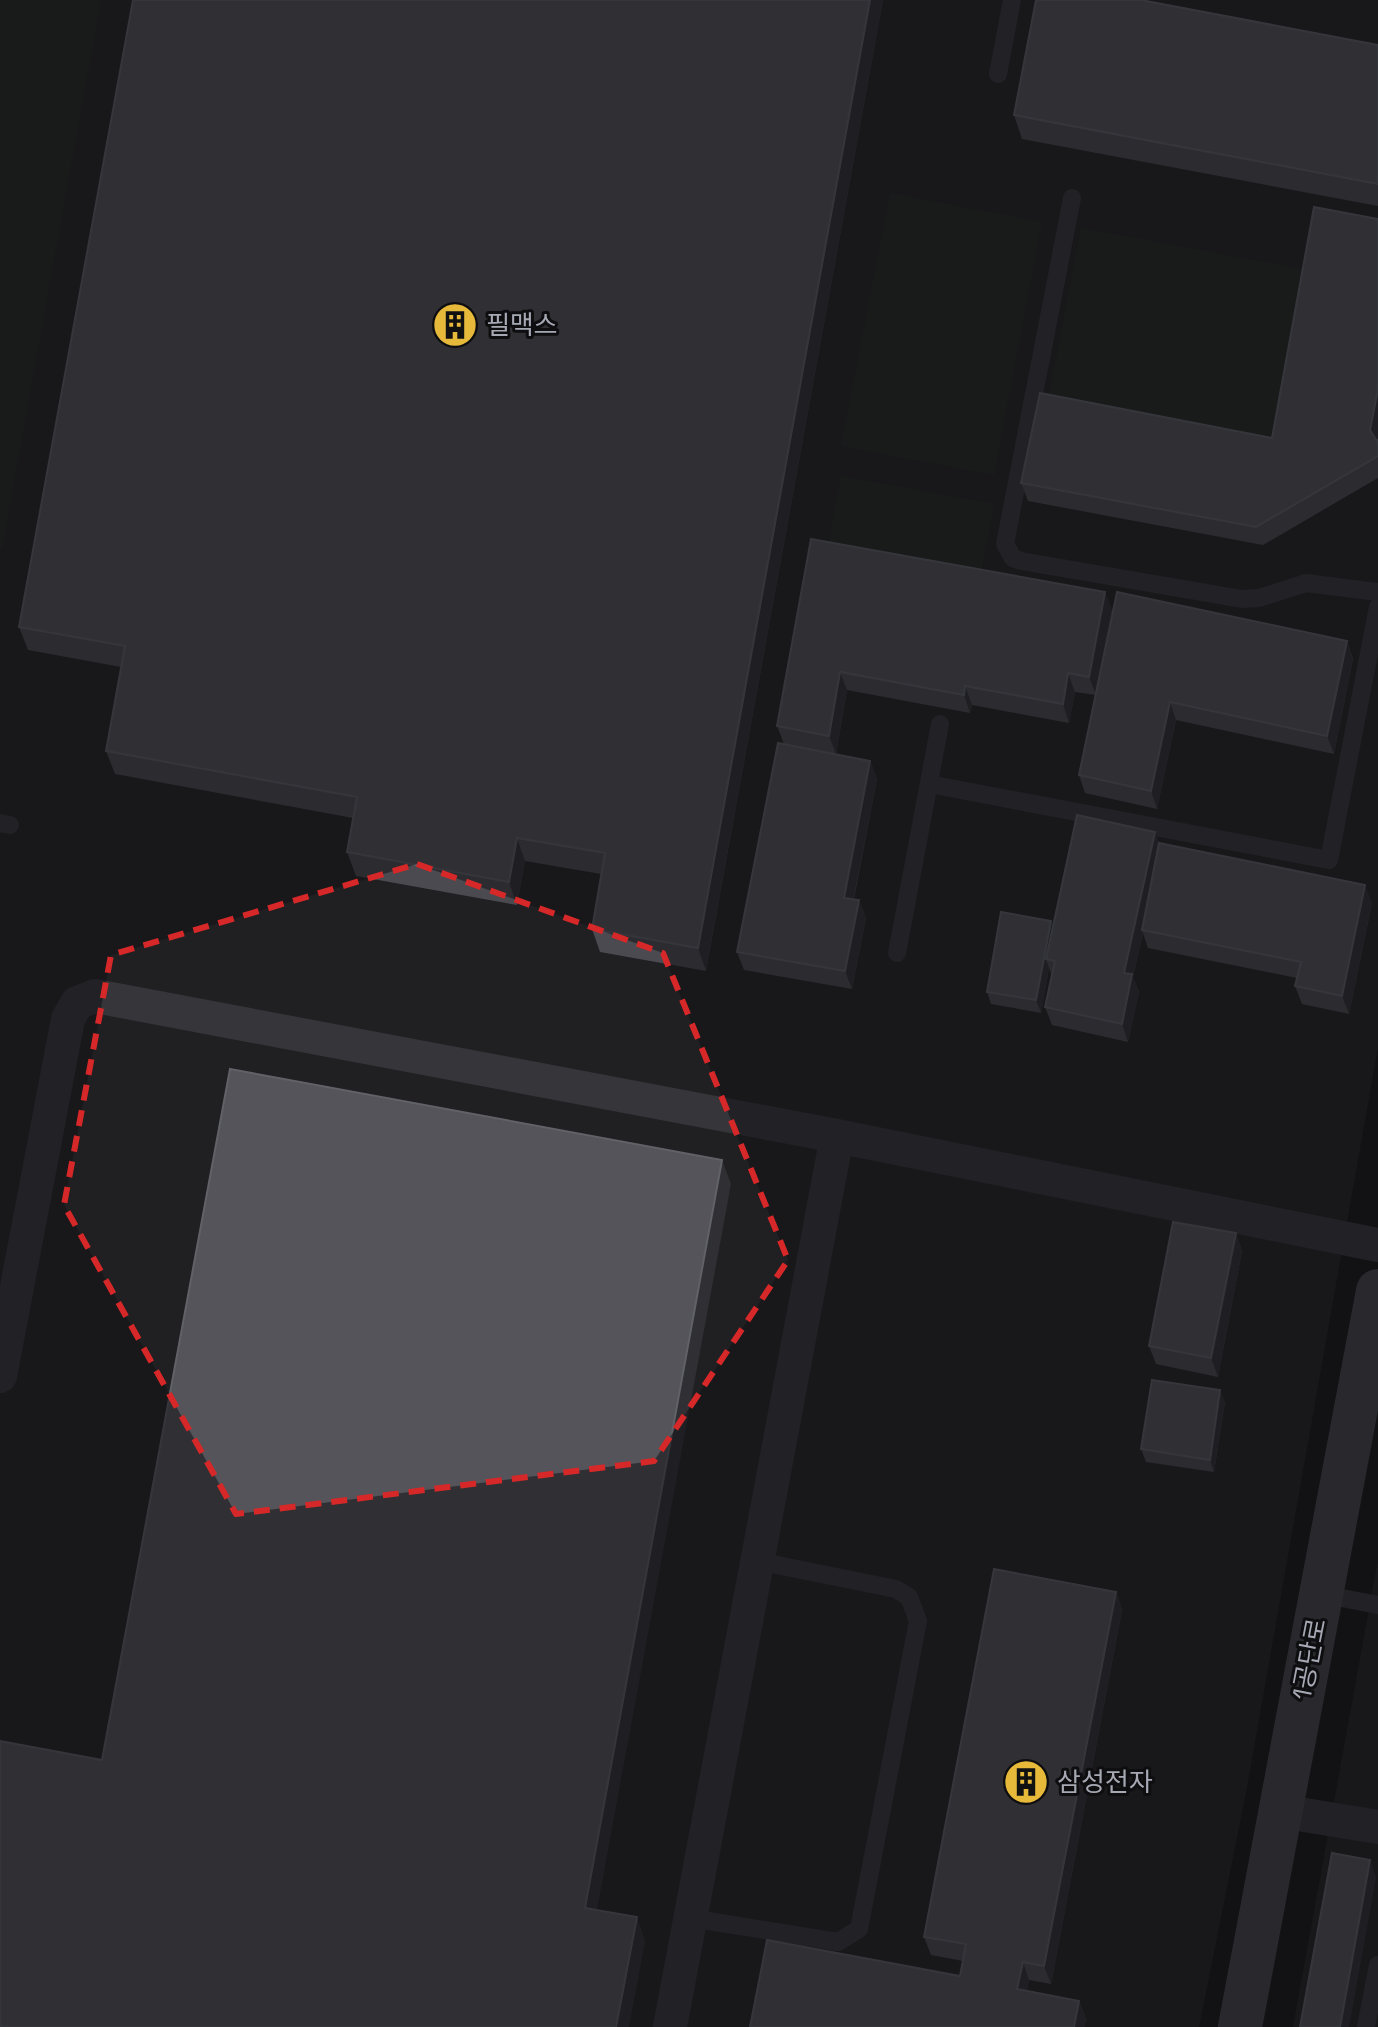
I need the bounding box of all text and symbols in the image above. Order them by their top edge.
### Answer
building icon: 필맥스 [431,301,479,349]
place label: 필맥스 [486,308,558,342]
street label: 1공단로 [1284,1615,1334,1703]
building icon: 삼성전자 [1002,1758,1050,1806]
place label: 삼성전자 [1057,1765,1153,1799]

